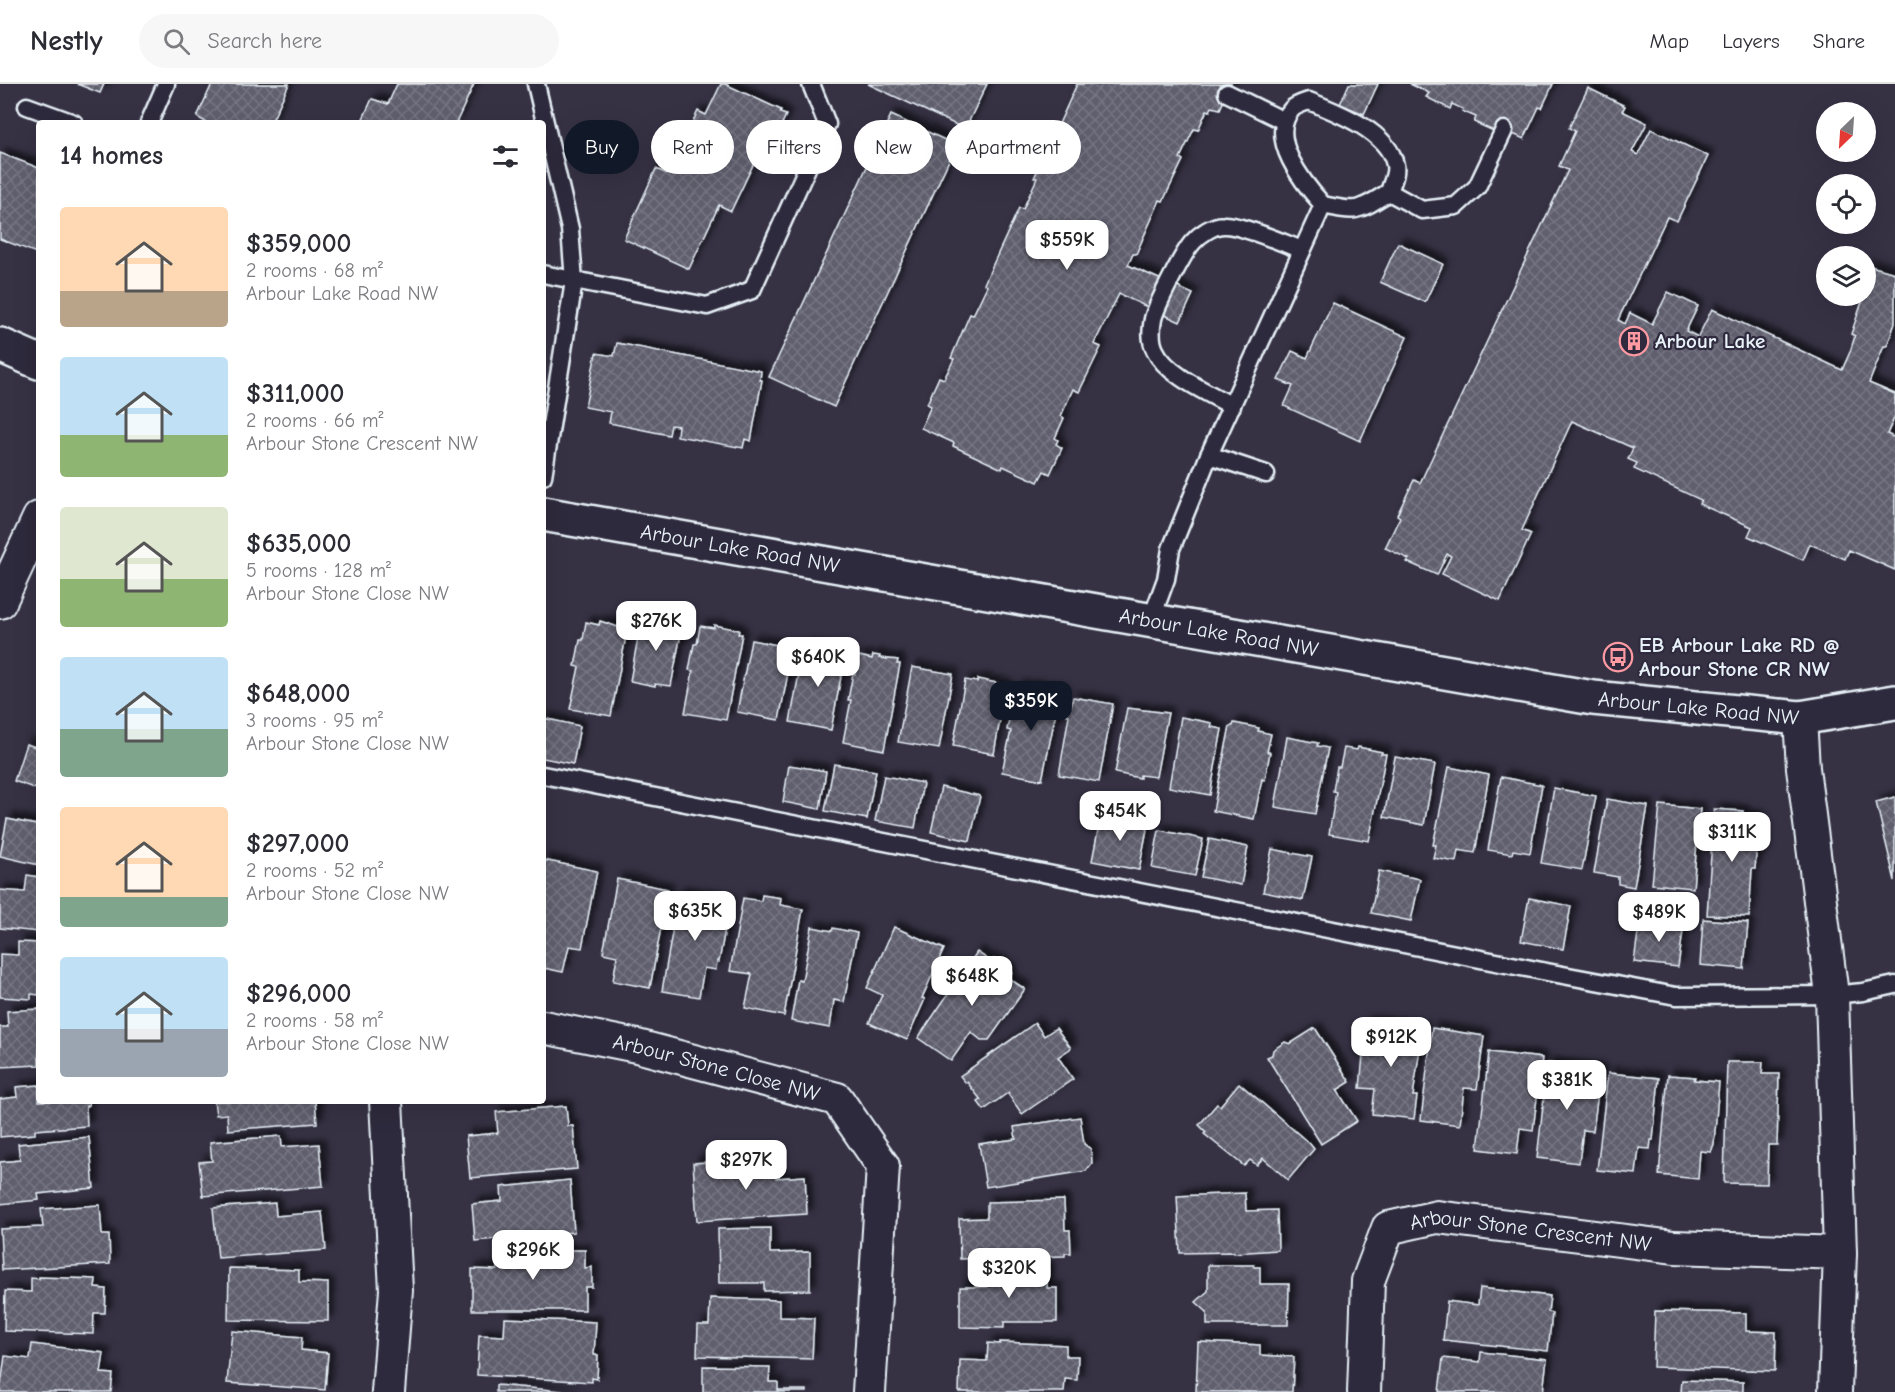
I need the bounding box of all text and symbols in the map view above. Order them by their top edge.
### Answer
search box [139,14,559,68]
text: Nestly [30,25,103,57]
icon: search [160,25,193,58]
text: Search here [208,28,322,54]
text: Map [1650,29,1689,53]
text: Layers [1722,29,1780,53]
text: Share [1813,29,1865,53]
north arrow [1816,102,1876,162]
map controls [1816,102,1876,306]
chip: Buy [564,120,639,174]
chip: Rent [651,120,734,174]
chip: Filters [746,120,842,174]
chip: New [854,120,933,174]
chip: Apartment [945,120,1081,174]
icon: filters [489,140,522,173]
text: 14 homes [60,141,163,171]
button: locate [1816,174,1876,234]
pin: $559K [1025,220,1109,271]
text: $559K [1040,228,1095,251]
text: $359,000 [246,229,351,259]
icon: home [108,231,180,303]
button: layers [1816,246,1876,306]
text: 2 rooms · 68 m² [246,259,383,282]
text: Arbour Lake Road NW [246,282,438,305]
building icon: Arbour Lake [1618,325,1650,357]
place label: Arbour Lake [1655,329,1765,353]
text: $311,000 [246,379,345,409]
icon: home [108,381,180,453]
text: 2 rooms · 66 m² [246,409,384,432]
text: Arbour Stone Crescent NW [246,432,478,455]
street label: Arbour Lake Road NW [639,519,842,578]
text: $635,000 [246,529,351,559]
icon: home [108,531,180,603]
text: 5 rooms · 128 m² [246,559,391,582]
text: Arbour Stone Close NW [246,582,449,605]
pin: $276K [614,601,698,652]
street label: Arbour Lake Road NW [1117,603,1321,662]
text: $276K [630,609,682,632]
place label: EB Arbour Lake RD @ Arbour Stone CR NW [1639,633,1840,681]
pin: $640K [776,637,860,688]
bus stop icon: EB Arbour Lake RD @ Arbour Stone CR NW [1602,641,1634,673]
text: $640K [791,645,845,668]
text: $648,000 [246,679,350,709]
icon: home [108,681,180,753]
pin: $359K [989,681,1073,732]
street label: Arbour Lake Road NW [1597,687,1801,730]
text: $359K [1004,689,1058,712]
text: 3 rooms · 95 m² [246,709,383,732]
text: Arbour Stone Close NW [246,732,449,755]
pin: $454K [1078,791,1162,842]
text: $454K [1094,799,1146,822]
pin: $311K [1690,812,1774,863]
text: $311K [1708,820,1756,843]
text: $297,000 [246,829,349,859]
icon: home [108,831,180,903]
text: 2 rooms · 52 m² [246,859,383,882]
text: Arbour Stone Close NW [246,882,449,905]
pin: $635K [653,891,737,942]
pin: $489K [1617,892,1701,943]
text: $635K [668,899,722,922]
text: $489K [1632,900,1686,923]
pin: $648K [930,956,1014,1007]
text: $648K [945,964,999,987]
text: $296,000 [246,979,351,1009]
icon: home [108,981,180,1053]
text: 2 rooms · 58 m² [246,1009,383,1032]
pin: $912K [1349,1017,1433,1068]
text: $912K [1365,1025,1417,1048]
street label: Arbour Stone Close NW [611,1029,823,1106]
text: Arbour Stone Close NW [246,1032,449,1055]
pin: $381K [1525,1060,1609,1111]
text: $381K [1541,1068,1593,1091]
pin: $297K [704,1140,788,1191]
text: $297K [720,1148,772,1171]
street label: Arbour Stone Crescent NW [1407,1204,1653,1256]
pin: $296K [491,1230,575,1281]
text: $296K [506,1238,560,1261]
pin: $320K [967,1248,1051,1299]
text: $320K [982,1256,1036,1279]

